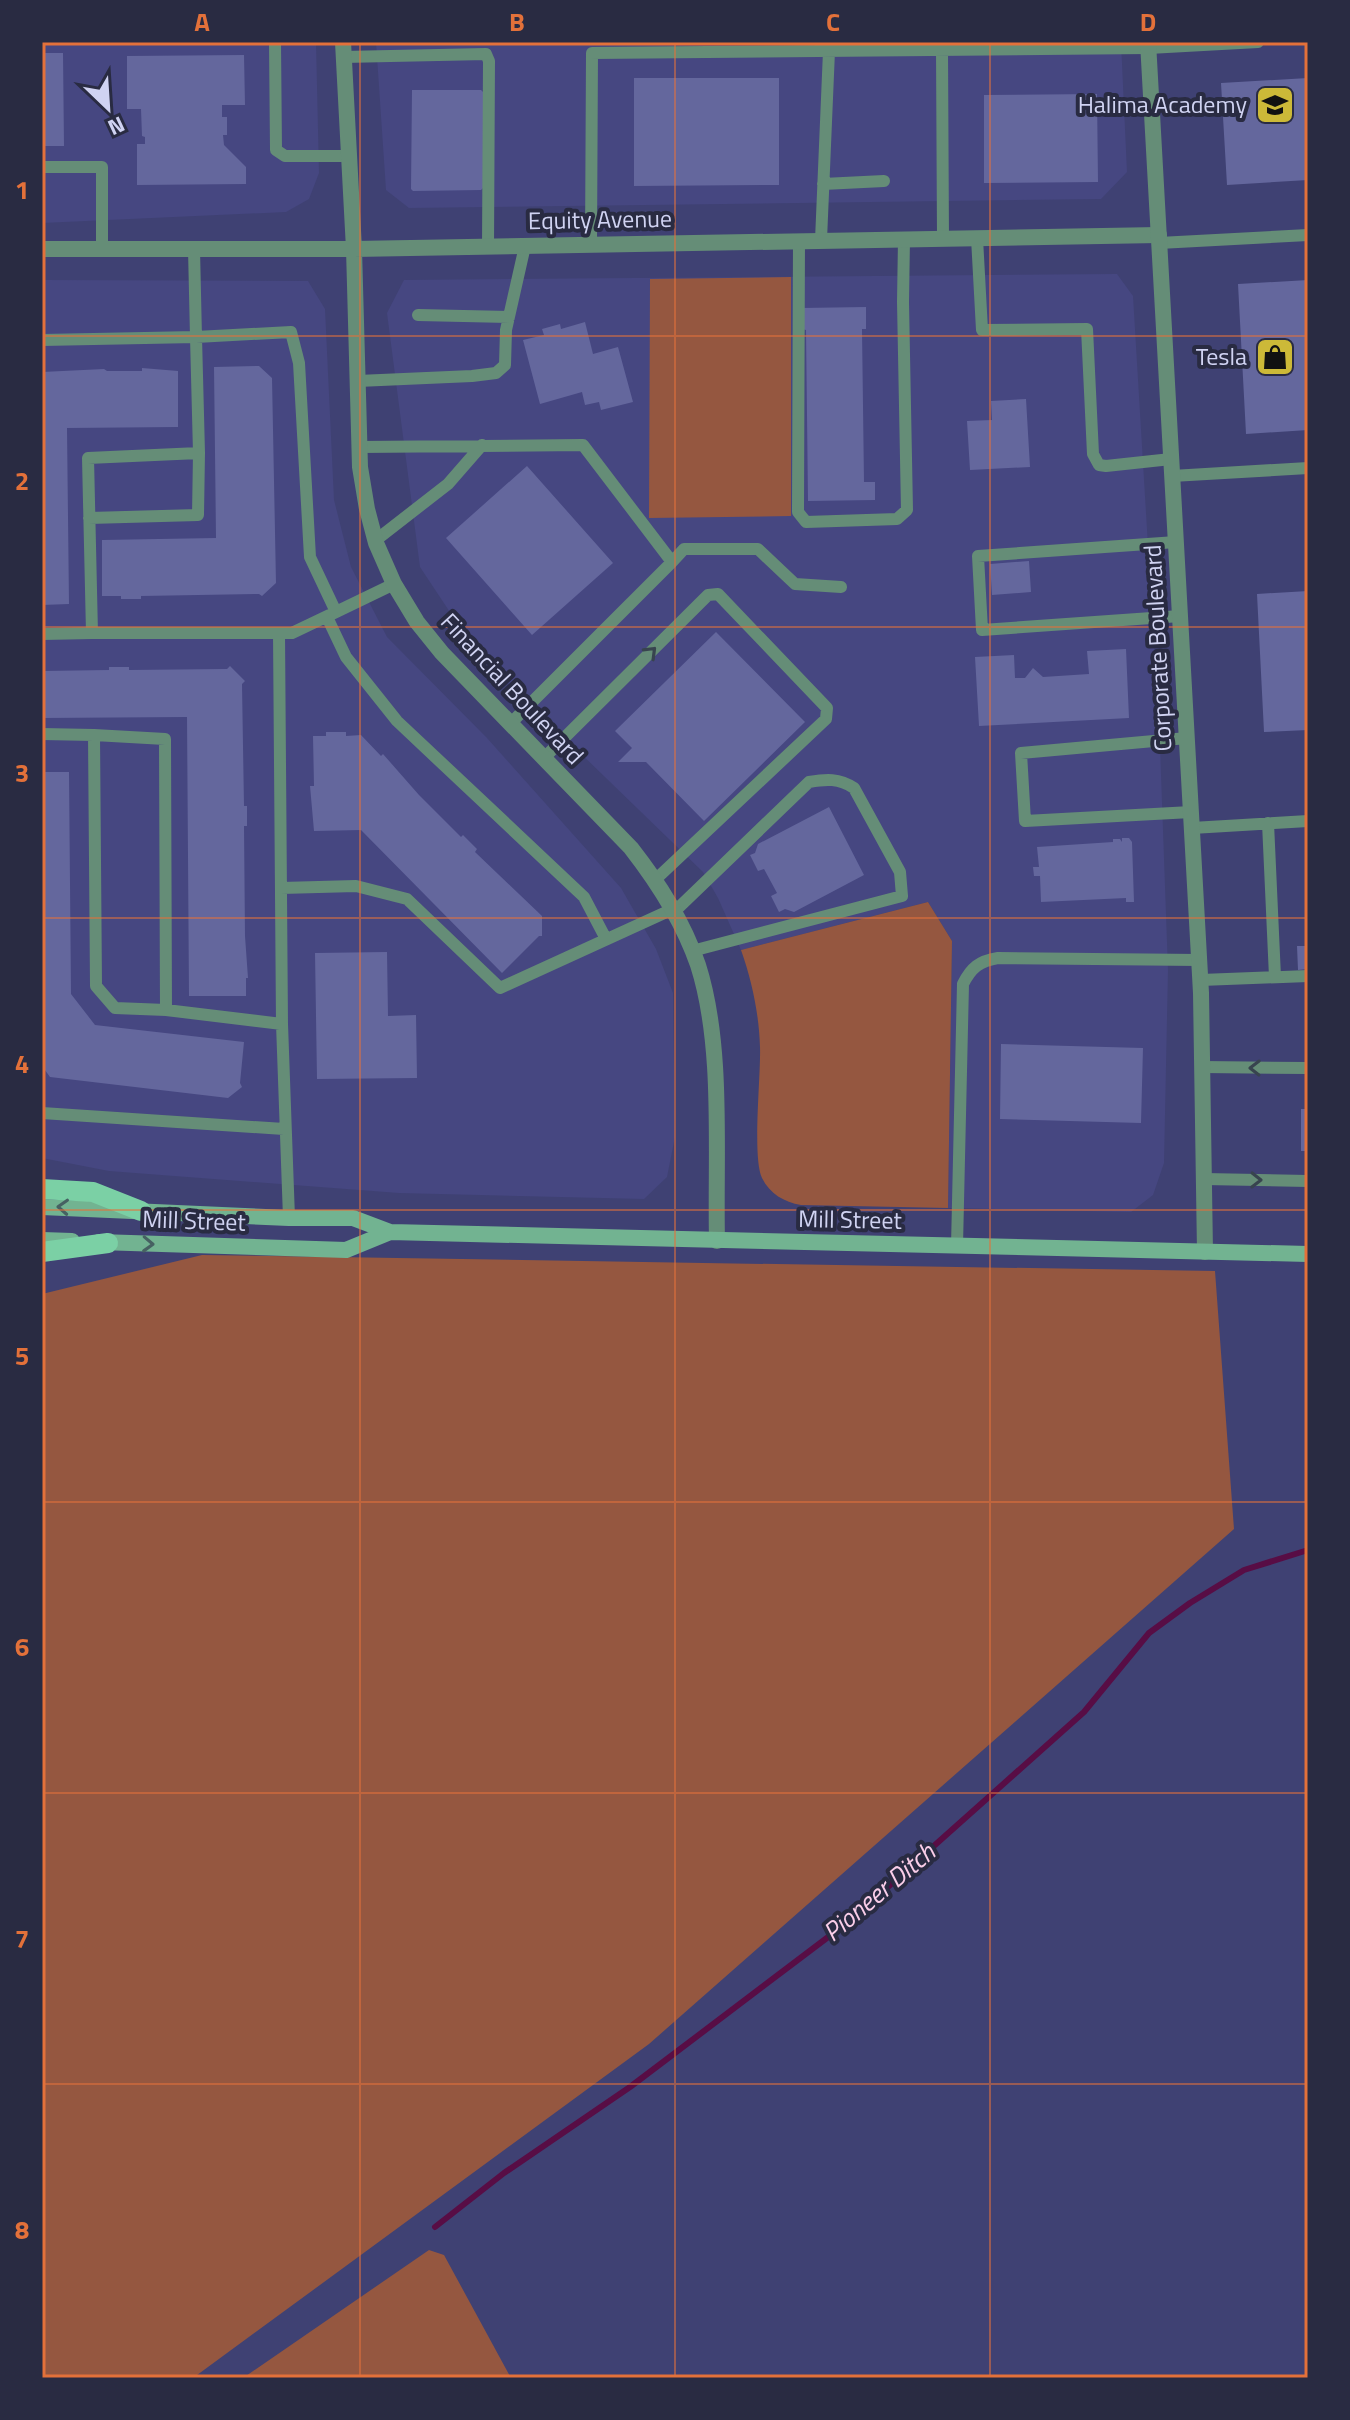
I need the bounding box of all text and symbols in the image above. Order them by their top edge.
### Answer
text: A [194,2,210,41]
text: B [509,2,525,41]
text: C [826,2,840,41]
text: D [1140,2,1156,41]
north arrow [68,68,148,148]
school or university icon: Halima Academy [1254,84,1296,126]
place label: Halima Academy [1078,86,1247,122]
text: N [102,107,131,145]
text: 1 [15,170,29,209]
street label: Equity Avenue [528,200,672,238]
shop icon: Tesla [1254,336,1296,378]
place label: Tesla [1196,338,1247,374]
text: 2 [15,461,29,500]
street label: Corporate Boulevard [1134,544,1180,752]
street label: Financial Boulevard [433,604,593,772]
one-way arrow [642,647,656,661]
text: 3 [15,753,29,792]
text: 4 [15,1044,29,1083]
one-way arrow [1248,1059,1261,1077]
one-way arrow [1250,1171,1263,1188]
one-way arrow [56,1199,69,1216]
street label: Mill Street [142,1200,247,1240]
street label: Mill Street [798,1200,903,1238]
one-way arrow [142,1236,155,1253]
text: 5 [15,1336,29,1375]
text: 6 [15,1627,29,1666]
water label: Pioneer Ditch [814,1832,944,1950]
text: 7 [15,1919,29,1958]
text: 8 [15,2210,29,2249]

